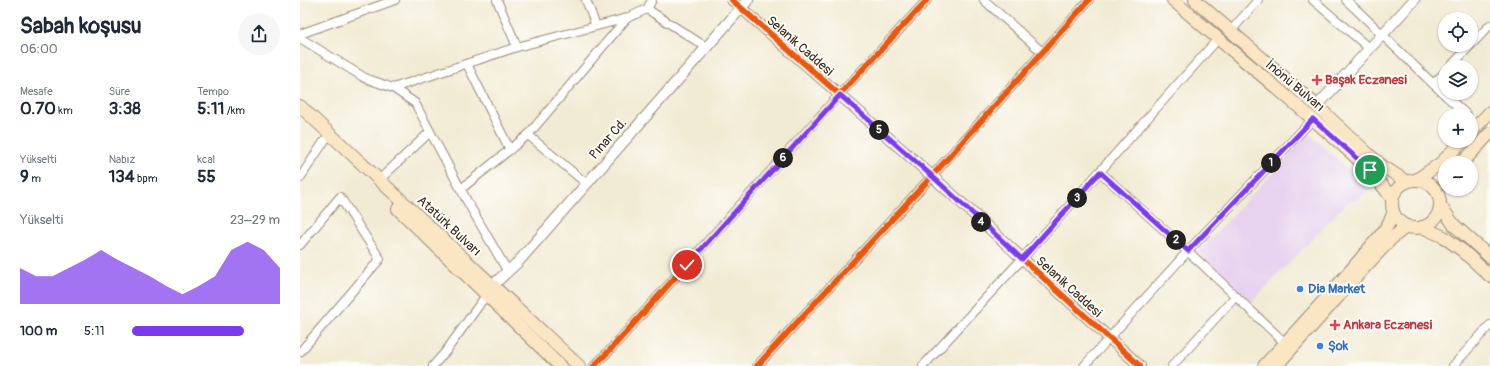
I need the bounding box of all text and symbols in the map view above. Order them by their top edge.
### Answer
text: Sabah koşusu [20,12,142,40]
map controls [1438,12,1478,196]
button: locate [1438,12,1478,52]
button: share [238,13,280,55]
street label: Selanik Caddesi [763,13,837,79]
text: 06:00 [20,41,58,57]
street label: İnönü Bulvarı [1262,57,1328,115]
button: layers [1438,60,1478,100]
place label: Başak Eczanesi [1325,72,1407,88]
marker: Başak Eczanesi [1312,75,1322,85]
text: Mesafe [20,85,53,98]
text: Süre [109,85,130,98]
text: Tempo [197,85,229,98]
text: 0.70 [20,98,56,119]
text: 3:38 [109,98,141,119]
text: 5:11 [197,98,224,119]
text: km [56,104,73,117]
text: /km [224,104,245,117]
button: + [1438,108,1478,148]
street label: Pınar Cd. [586,115,630,163]
pin: 5 [869,120,889,140]
text: 5 [876,123,882,136]
pin: 6 [773,148,793,168]
text: 6 [780,151,786,164]
text: Yükselti [20,153,57,166]
text: Nabız [109,153,135,166]
text: kcal [197,153,215,166]
pin: 1 [1261,153,1281,173]
pin [1353,153,1387,187]
text: 1 [1269,156,1273,169]
button: − [1438,156,1478,196]
icon: arrive [1359,159,1381,181]
text: 9 [20,166,29,187]
text: 134 [109,166,135,187]
text: 55 [197,166,216,187]
text: m [29,172,41,185]
text: bpm [135,172,157,185]
pin: 3 [1067,188,1087,208]
text: 3 [1074,191,1080,204]
street label: Atatürk Bulvarı [414,192,484,260]
text: Yükselti [20,212,63,228]
text: 23–29 m [230,212,280,228]
pin: 4 [971,212,991,232]
text: 4 [978,215,984,228]
pin: 2 [1166,230,1186,250]
text: 2 [1173,233,1179,246]
pin [670,248,704,282]
street label: Selanik Caddesi [1033,253,1105,321]
icon: check [676,254,698,276]
place label: Dia Market [1308,281,1366,297]
marker: Dia Market [1295,284,1305,294]
place label: Ankara Eczanesi [1343,317,1432,333]
marker: Ankara Eczanesi [1330,320,1340,330]
text: 100 m [20,323,57,339]
text: 5:11 [84,323,105,339]
place label: Şok [1328,338,1349,354]
marker: Şok [1315,341,1325,351]

